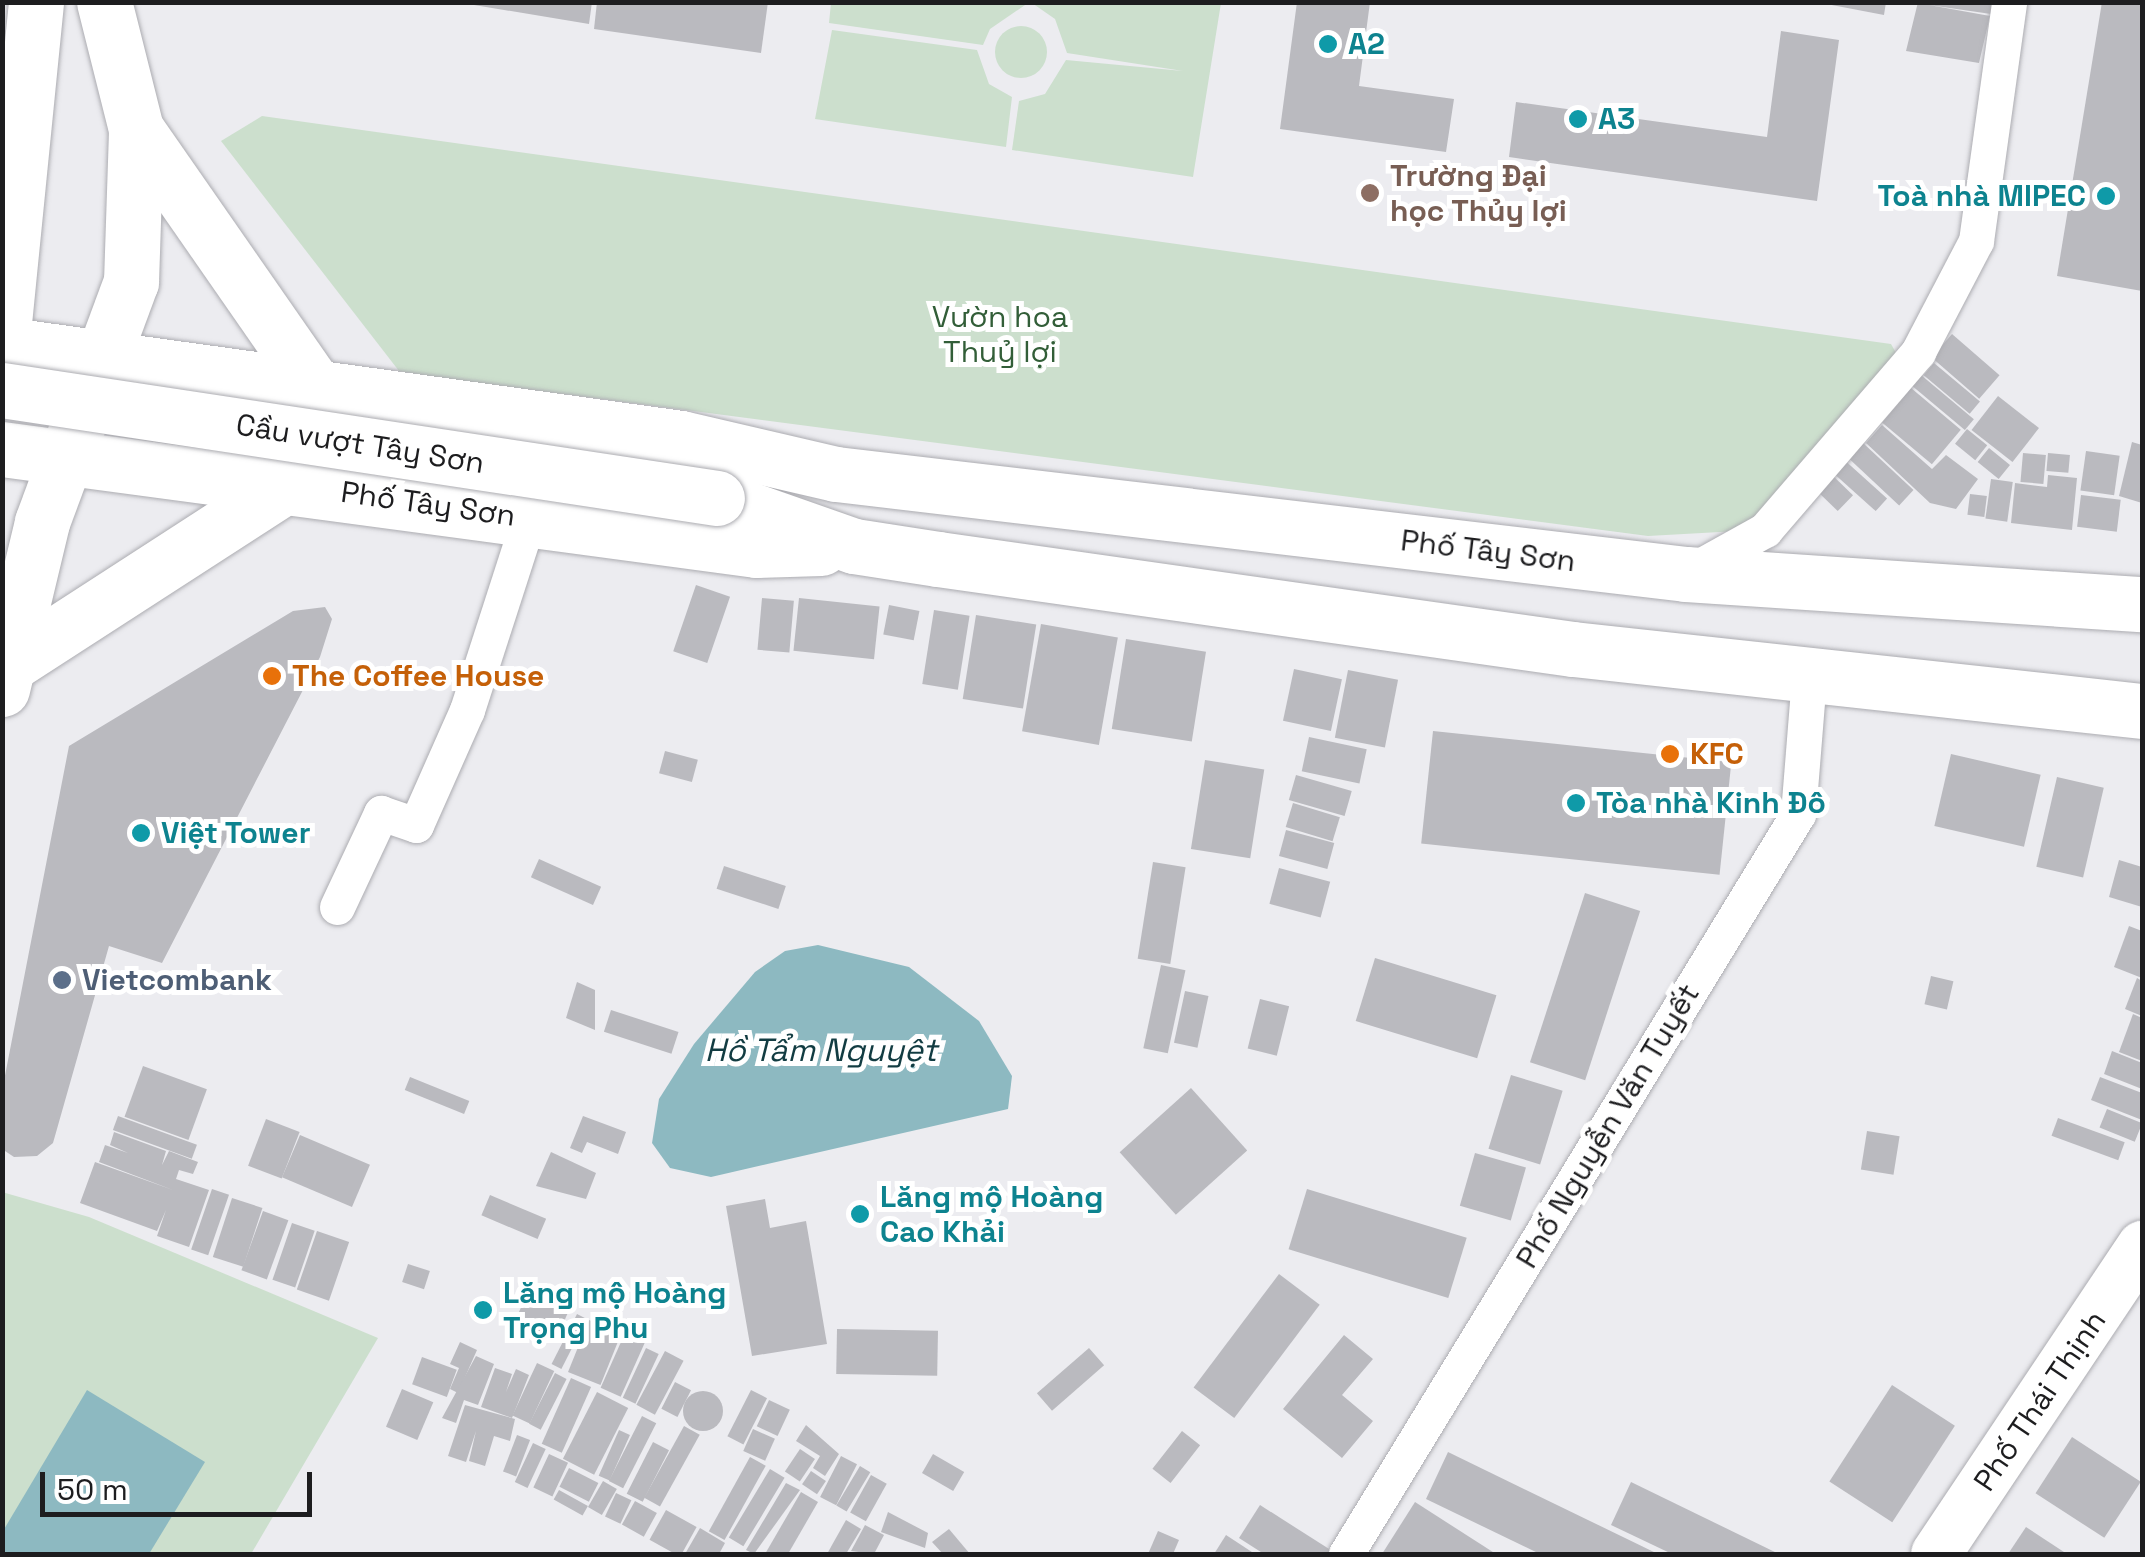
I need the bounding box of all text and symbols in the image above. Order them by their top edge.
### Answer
place label: A2 [1348,26,1385,62]
marker: A2 [1317,33,1339,55]
place label: A3 [1598,101,1635,137]
marker: A3 [1567,108,1589,130]
place label: Trường Đại học Thủy lợi [1390,158,1568,228]
place label: Toà nhà MIPEC [1878,178,2086,214]
marker: Trường Đại học Thủy lợi [1359,182,1381,204]
marker: Toà nhà MIPEC [2095,185,2117,207]
park label: Vườn hoa Thuỷ lợi [932,299,1068,370]
street label: Cầu vượt Tây Sơn [233,407,487,481]
street label: Phố Tây Sơn [338,474,518,534]
street label: Phố Tây Sơn [1398,522,1578,580]
place label: The Coffee House [292,658,544,694]
marker: The Coffee House [261,665,283,687]
place label: KFC [1690,736,1744,772]
marker: KFC [1659,743,1681,765]
place label: Tòa nhà Kinh Đô [1596,785,1826,821]
marker: Tòa nhà Kinh Đô [1565,792,1587,814]
place label: Việt Tower [161,815,311,851]
marker: Việt Tower [130,822,152,844]
place label: Vietcombank [82,962,272,998]
marker: Vietcombank [51,969,73,991]
street label: Phố Nguyễn Văn Tuyết [1509,977,1707,1275]
water label: Hồ Tẩm Nguyệt [704,1031,938,1069]
place label: Lăng mộ Hoàng Cao Khải [880,1179,1103,1250]
marker: Lăng mộ Hoàng Cao Khải [849,1203,871,1225]
place label: Lăng mộ Hoàng Trọng Phu [503,1275,726,1346]
marker: Lăng mộ Hoàng Trọng Phu [472,1299,494,1321]
street label: Phố Thái Thịnh [1966,1303,2114,1499]
scale bar [45,1452,318,1514]
text: 50 m [57,1470,128,1509]

